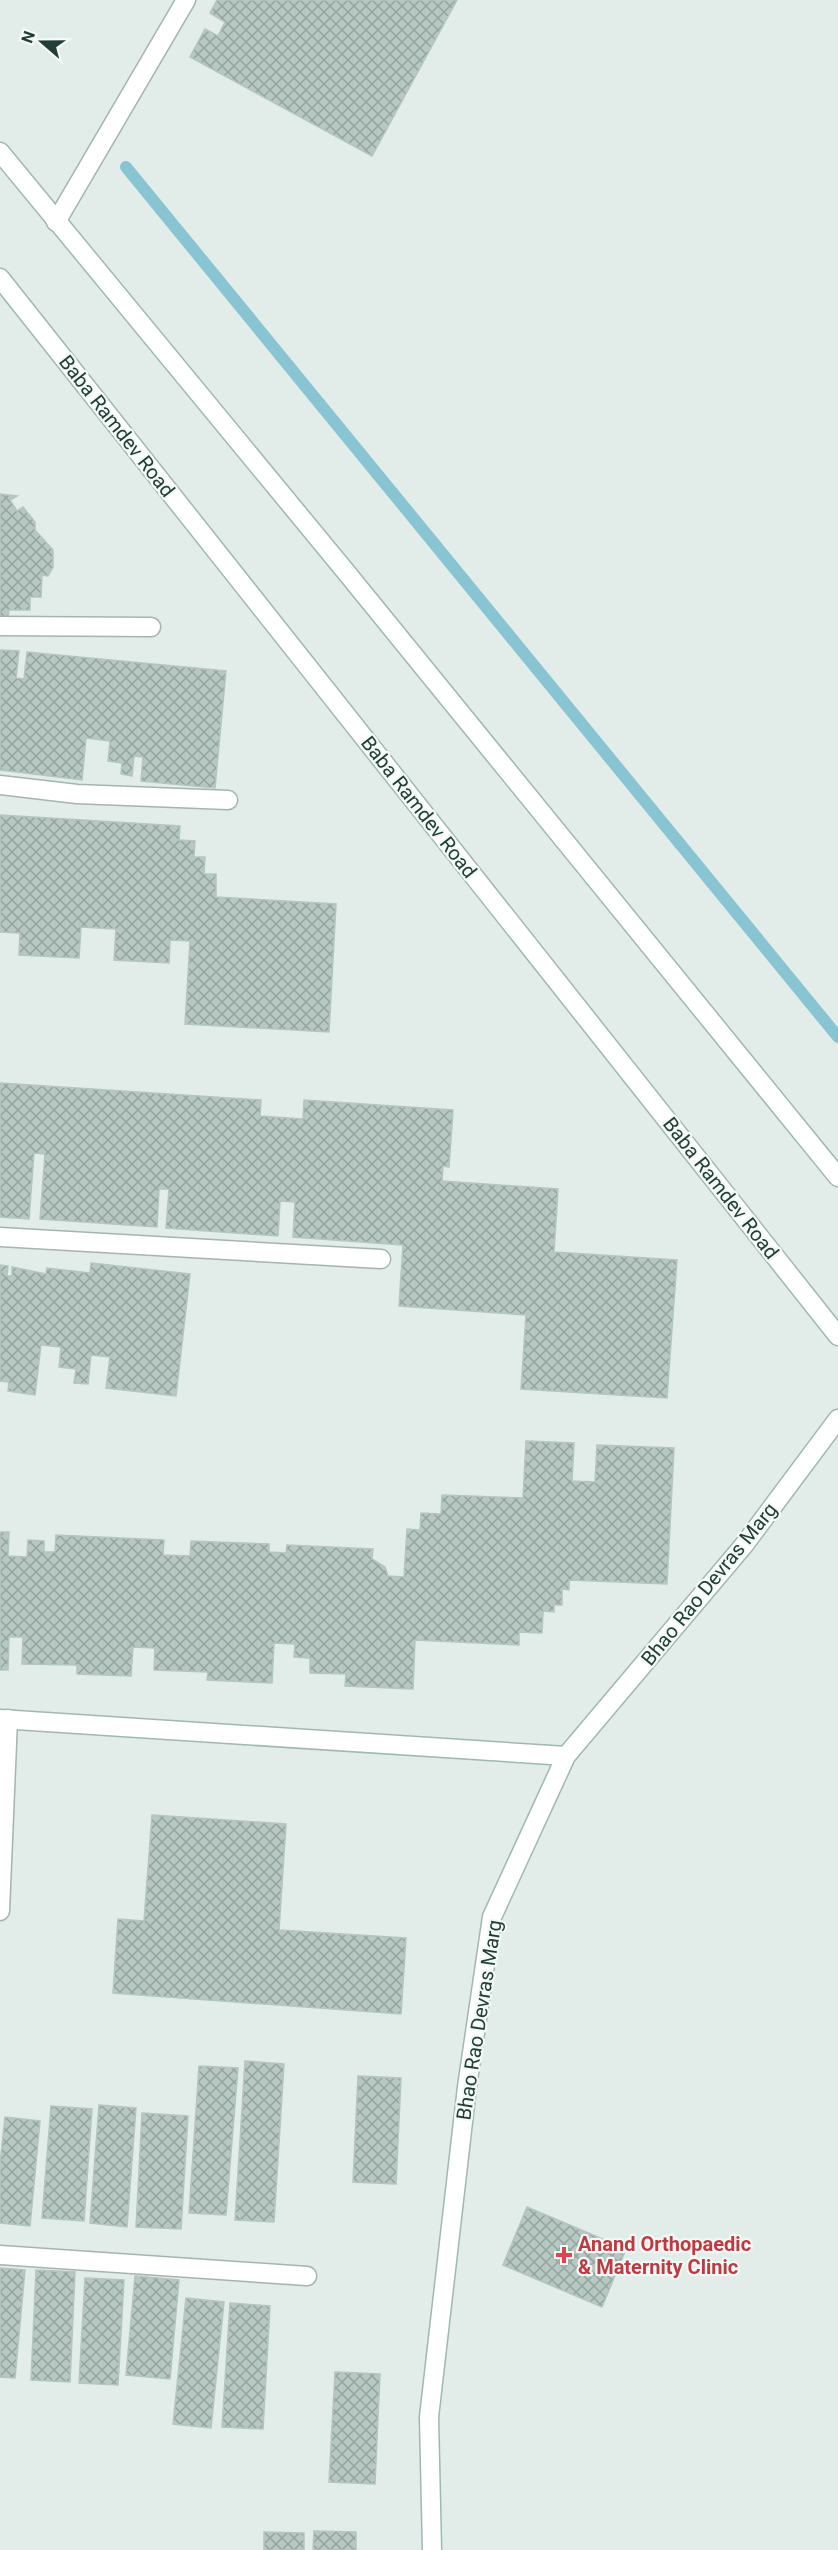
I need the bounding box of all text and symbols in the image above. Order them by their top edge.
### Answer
north arrow [12,12,72,72]
text: N [18,28,39,46]
street label: Baba Ramdev Road [54,350,180,502]
street label: Baba Ramdev Road [356,731,482,883]
street label: Baba Ramdev Road [658,1112,784,1264]
street label: Bhao Rao Devras Marg [636,1498,782,1670]
street label: Bhao Rao Devras Marg [451,1918,507,2122]
place label: Anand Orthopaedic & Maternity Clinic [578,2232,751,2279]
marker: Anand Orthopaedic & Maternity Clinic [555,2246,573,2264]

